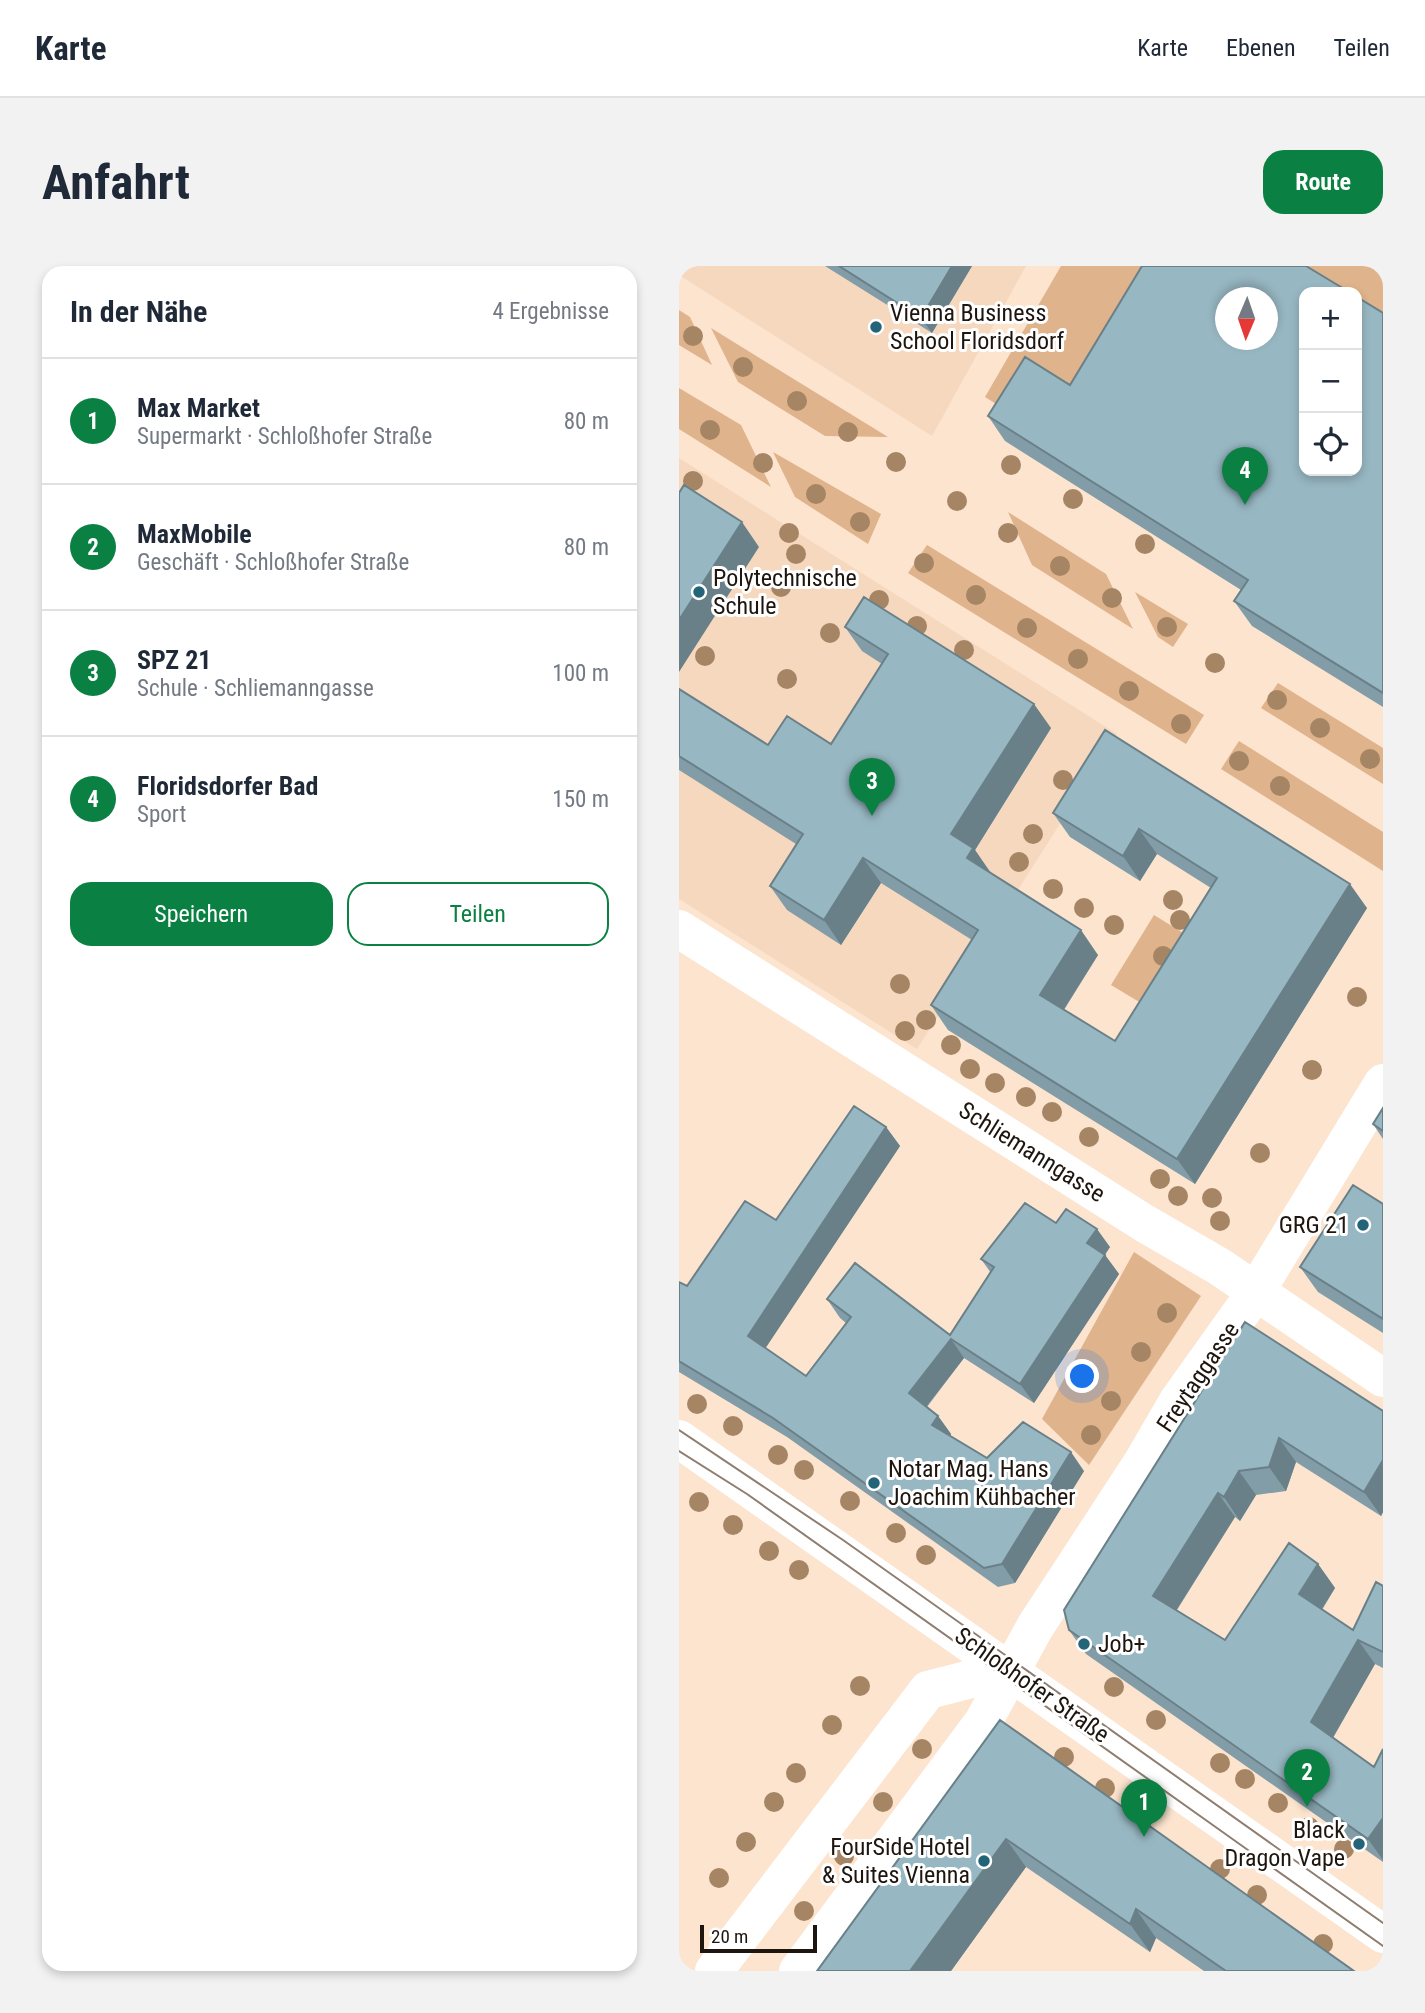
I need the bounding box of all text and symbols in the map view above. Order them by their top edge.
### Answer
text: Karte [35,29,106,68]
text: Karte [1137,34,1188,62]
text: Ebenen [1226,34,1296,62]
text: Teilen [1334,34,1390,62]
button: Route [1263,150,1383,214]
text: Anfahrt [42,154,190,211]
north arrow [1215,287,1278,350]
map controls [1299,287,1362,476]
button: + [1299,287,1362,350]
text: In der Nähe [70,294,207,329]
text: 4 Ergebnisse [492,298,609,325]
place label: Vienna Business School Floridsdorf [890,299,1064,355]
marker: Vienna Business School Floridsdorf [868,319,884,335]
button: − [1299,350,1362,413]
text: Max Market [137,393,260,423]
text: 1 [87,408,99,435]
text: 80 m [564,408,609,435]
button: locate [1299,413,1362,476]
text: Supermarkt · Schloßhofer Straße [137,423,432,450]
pin: 4 [1222,447,1268,505]
text: MaxMobile [137,519,252,549]
text: 2 [87,534,99,561]
text: 80 m [564,534,609,561]
text: Geschäft · Schloßhofer Straße [137,549,409,576]
place label: Polytechnische Schule [713,564,857,620]
marker: Polytechnische Schule [691,584,707,600]
text: SPZ 21 [137,645,211,675]
text: 3 [87,660,99,687]
text: 100 m [552,660,609,687]
text: Schule · Schliemanngasse [137,675,374,702]
pin: 3 [849,758,895,816]
text: Floridsdorfer Bad [137,771,318,801]
text: 4 [87,786,99,813]
text: 150 m [552,786,609,813]
text: Sport [137,801,186,828]
button: Speichern [70,882,333,946]
button: Teilen [347,882,609,946]
street label: Schliemanngasse [954,1096,1110,1208]
place label: GRG 21 [1279,1211,1349,1239]
marker: GRG 21 [1355,1217,1371,1233]
street label: Freytaggasse [1151,1317,1245,1437]
your location [1065,1359,1099,1393]
place label: Notar Mag. Hans Joachim Kühbacher [888,1455,1076,1511]
marker: Notar Mag. Hans Joachim Kühbacher [866,1475,882,1491]
street label: Schloßhofer Straße [949,1621,1115,1749]
place label: Job+ [1098,1630,1145,1658]
marker: Job+ [1076,1636,1092,1652]
pin: 2 [1284,1749,1330,1807]
pin: 1 [1121,1779,1167,1837]
place label: Black Dragon Vape [1224,1816,1345,1872]
place label: FourSide Hotel & Suites Vienna [822,1833,970,1889]
marker: Black Dragon Vape [1351,1836,1367,1852]
marker: FourSide Hotel & Suites Vienna [976,1853,992,1869]
scale bar [700,1922,817,1954]
text: 20 m [711,1925,748,1948]

